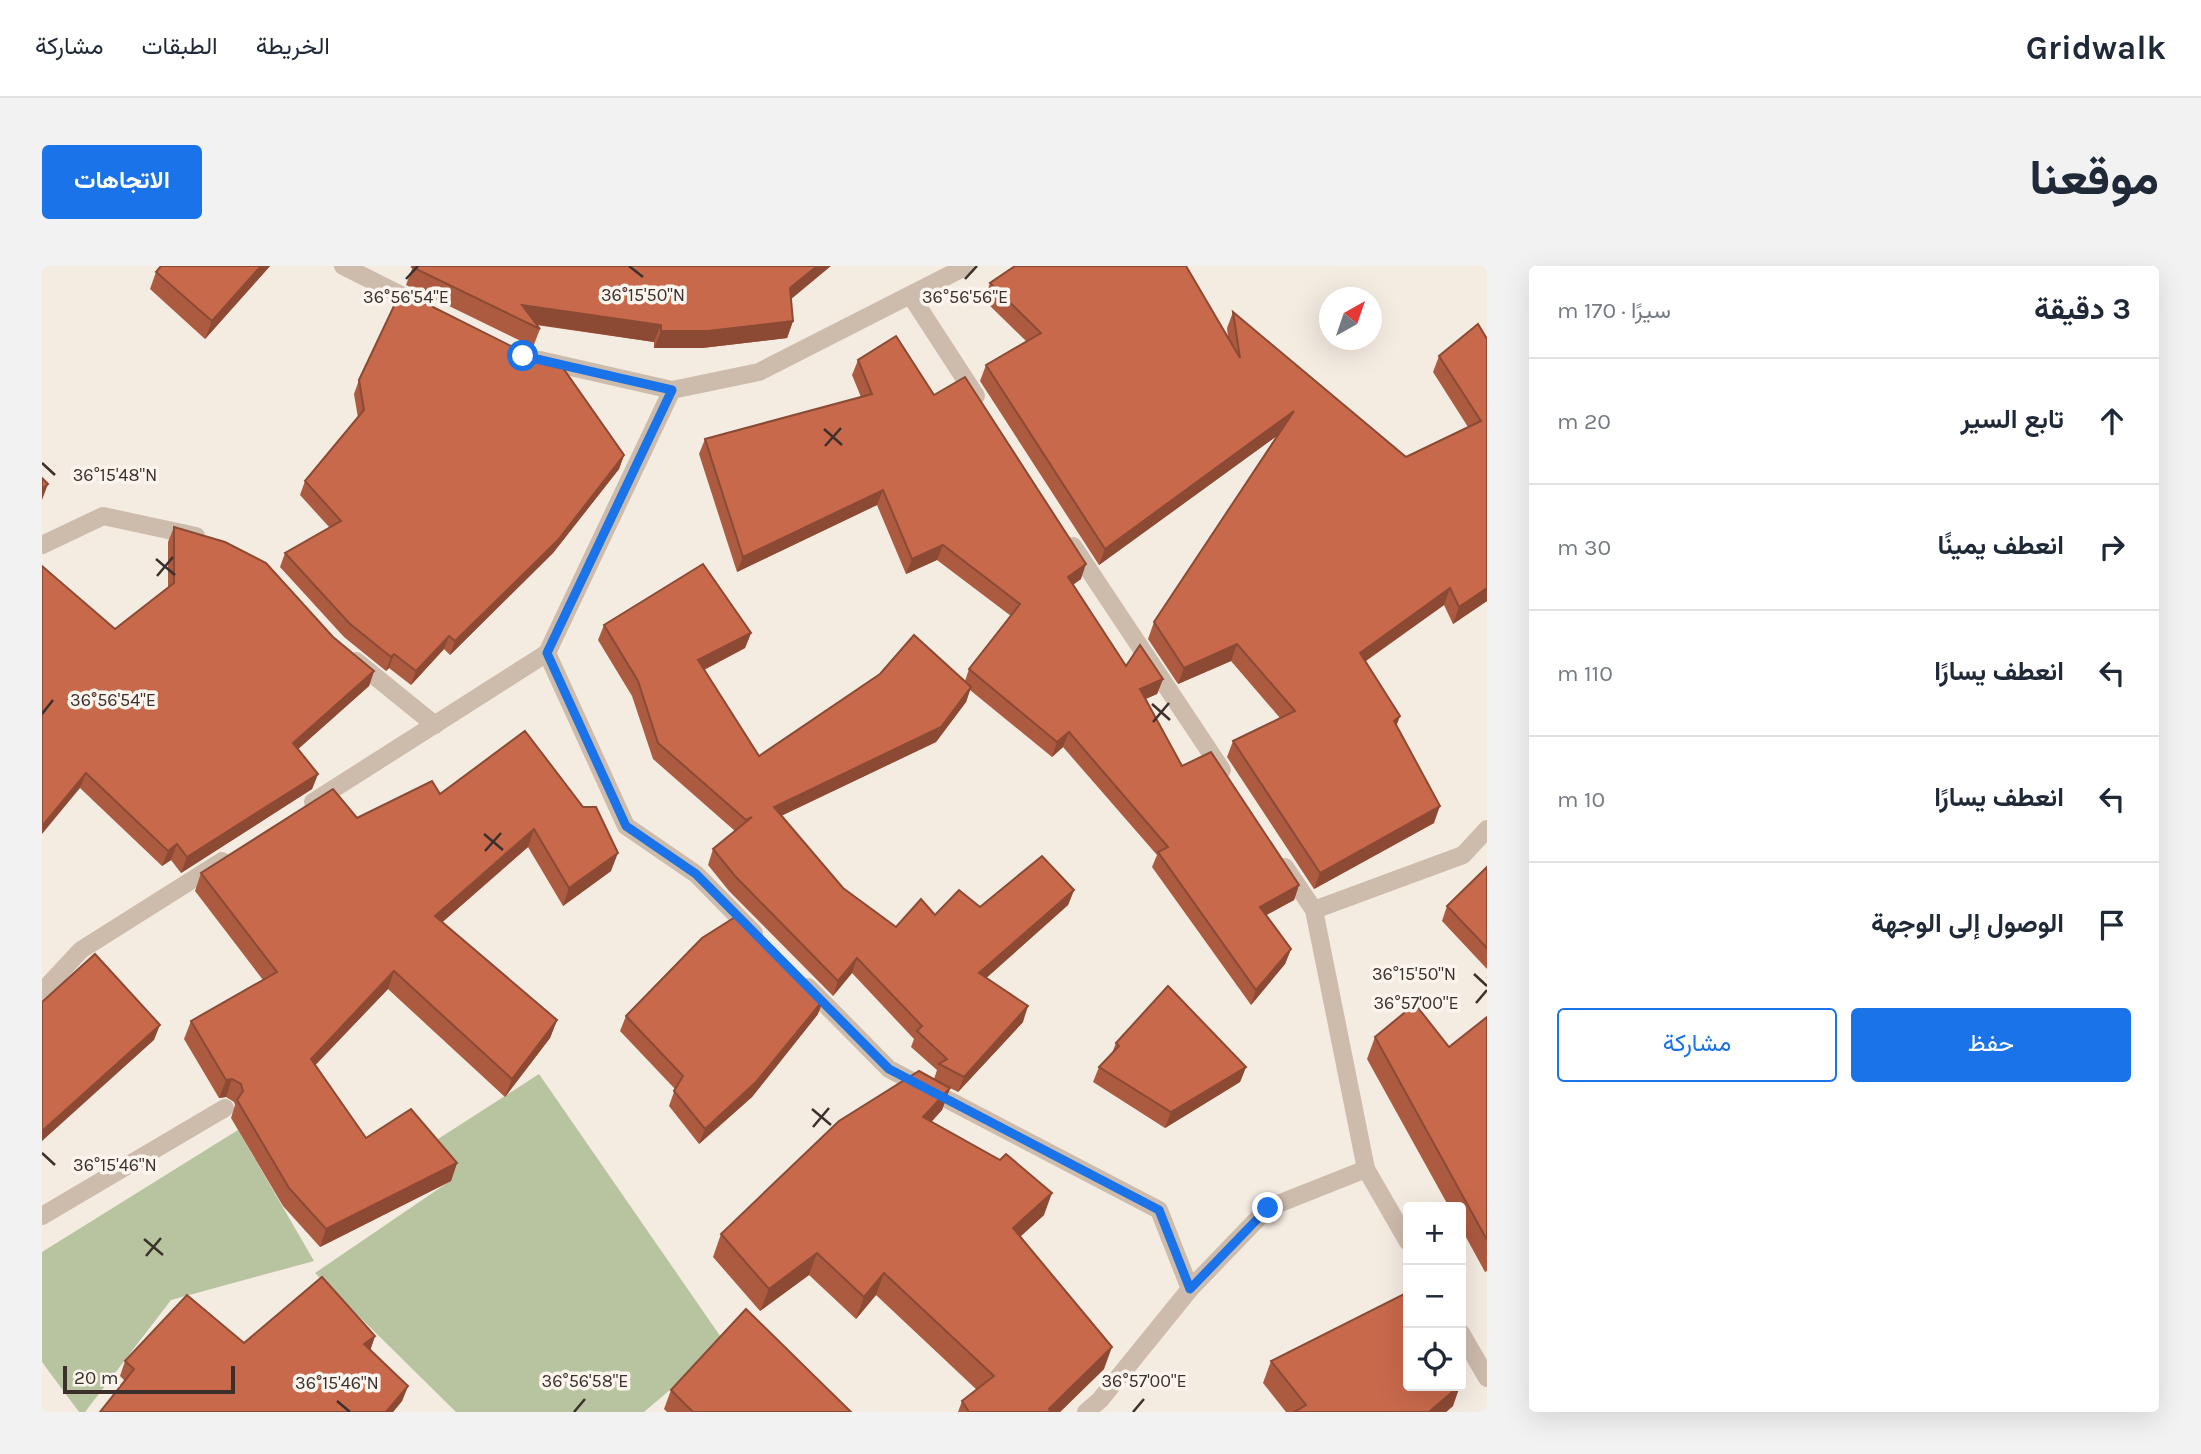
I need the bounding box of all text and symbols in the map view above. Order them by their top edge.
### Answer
text: Gridwalk [2026,29,2166,67]
text: مشاركة [35,32,103,60]
text: الطبقات [141,32,218,60]
text: الخريطة [256,32,330,60]
button: الاتجاهات [42,145,202,219]
text: موقعنا [2029,149,2159,206]
text: 36°15'50"N [601,284,685,306]
text: 36°56'54"E [363,286,449,308]
text: 36°56'56"E [922,286,1008,308]
north arrow [1319,287,1382,350]
text: 3 دقيقة [2034,291,2131,327]
text: سيرًا · 170 m [1557,297,1671,324]
route start [507,340,538,371]
icon: ahead [2093,402,2131,440]
text: تابع السير [1960,404,2064,435]
text: 20 m [1557,408,1611,435]
text: 36°15'48"N [73,464,157,486]
icon: right [2093,528,2131,566]
text: انعطف يمينًا [1938,530,2064,561]
text: 30 m [1557,534,1611,561]
icon: left [2093,654,2131,692]
text: انعطف يسارًا [1934,656,2064,687]
text: 110 m [1557,660,1613,687]
text: 36°56'54"E [70,689,156,711]
icon: left [2093,780,2131,818]
text: انعطف يسارًا [1934,782,2064,813]
text: 10 m [1557,786,1605,813]
icon: arrive [2093,906,2131,944]
text: الوصول إلى الوجهة [1871,908,2064,939]
text: 36°15'50"N [1372,963,1456,985]
text: 36°57'00"E [1373,992,1459,1014]
button: مشاركة [1557,1008,1837,1082]
button: حفظ [1851,1008,2131,1082]
text: 36°15'46"N [73,1154,157,1176]
route end [1252,1192,1283,1223]
map controls [1403,1202,1466,1391]
button: + [1403,1202,1466,1265]
button: − [1403,1265,1466,1328]
button: locate [1403,1328,1466,1391]
scale bar [63,1363,234,1395]
text: 20 m [74,1367,119,1389]
text: 36°56'58"E [542,1370,628,1392]
text: 36°57'00"E [1101,1370,1187,1392]
text: 36°15'46"N [295,1372,379,1394]

